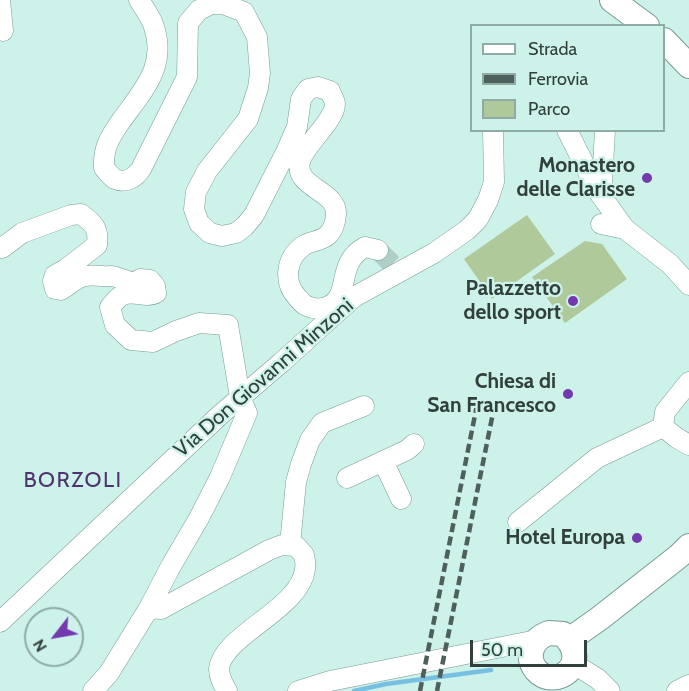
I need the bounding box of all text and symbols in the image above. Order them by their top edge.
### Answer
legend [470,24,665,132]
text: Strada [528,38,577,60]
text: Ferrovia [528,68,588,90]
text: Parco [528,98,570,120]
place label: Monastero delle Clarisse [516,153,635,203]
marker: Monastero delle Clarisse [640,171,654,185]
place label: Palazzetto dello sport [464,276,561,326]
street label: Via Don Giovanni Minzoni [169,293,359,463]
marker: Palazzetto dello sport [566,294,580,308]
place label: Chiesa di San Francesco [427,369,556,419]
marker: Chiesa di San Francesco [561,387,575,401]
district label: BORZOLI [23,468,123,494]
place label: Hotel Europa [505,525,625,551]
marker: Hotel Europa [630,531,644,545]
north arrow [24,607,84,667]
scale bar [473,628,590,666]
text: N [29,636,51,655]
text: 50 m [481,639,523,661]

